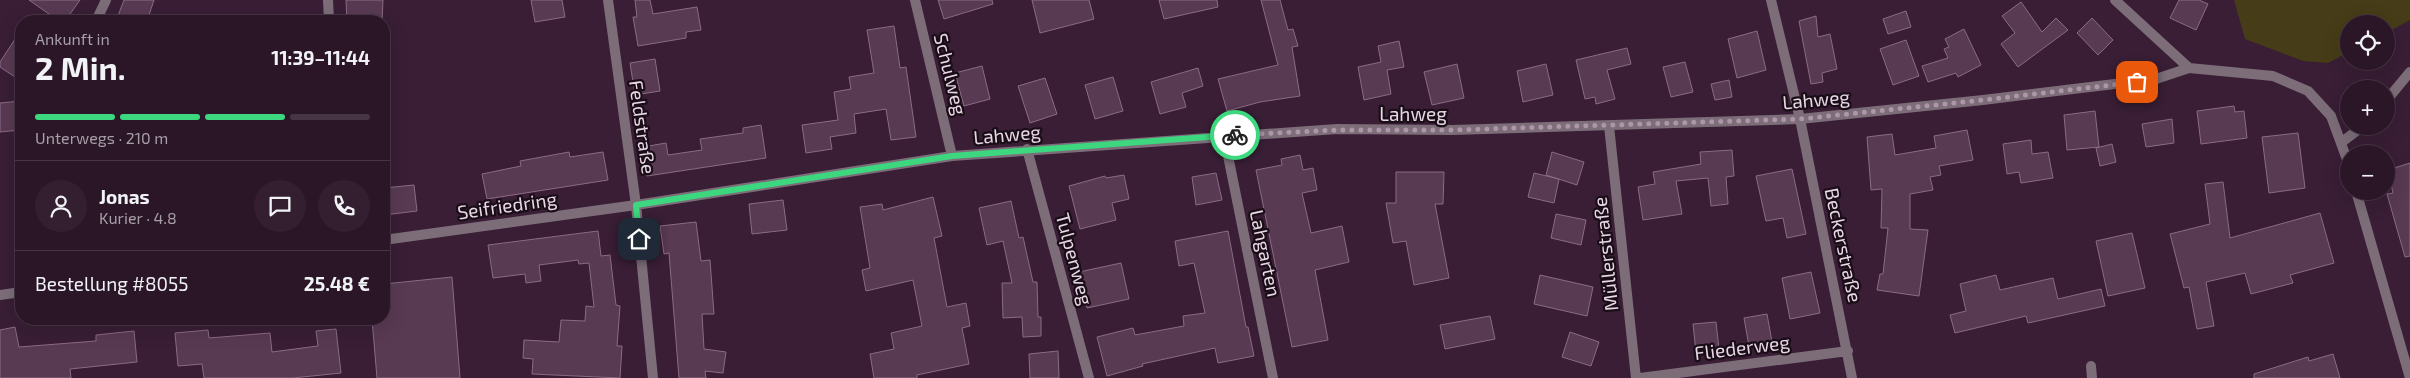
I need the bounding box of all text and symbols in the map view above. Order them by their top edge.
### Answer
map controls [2340,15,2395,200]
button: locate [2340,15,2395,70]
text: Ankunft in [35,29,110,48]
street label: Schulweg [930,31,972,118]
text: 11:39–11:44 [271,46,370,69]
text: 2 Min. [35,48,126,86]
pin [2116,61,2158,103]
icon: bag [2123,68,2151,96]
street label: Feldstraße [625,79,661,175]
button: + [2340,80,2395,135]
street label: Lahweg [1781,85,1851,113]
street label: Lahweg [1379,102,1447,125]
courier [1210,110,1260,160]
street label: Lahweg [972,120,1042,148]
icon: bike [1221,121,1249,149]
text: Unterwegs · 210 m [35,128,168,147]
button: − [2340,145,2395,200]
button: person [35,180,87,232]
button: chat [254,180,306,232]
button: phone [318,180,370,232]
text: Jonas [99,185,150,208]
street label: Beckerstraße [1821,186,1867,304]
street label: Seifriedring [456,187,559,223]
street label: Müllerstraße [1588,196,1622,312]
street label: Lahgarten [1246,207,1286,299]
text: Kurier · 4.8 [99,208,177,227]
street label: Tulpenweg [1052,210,1098,308]
pin [618,218,660,260]
icon: home [625,225,653,253]
text: Bestellung #8055 [35,272,188,295]
text: 25.48 € [304,272,370,295]
street label: Fliederweg [1693,330,1791,364]

